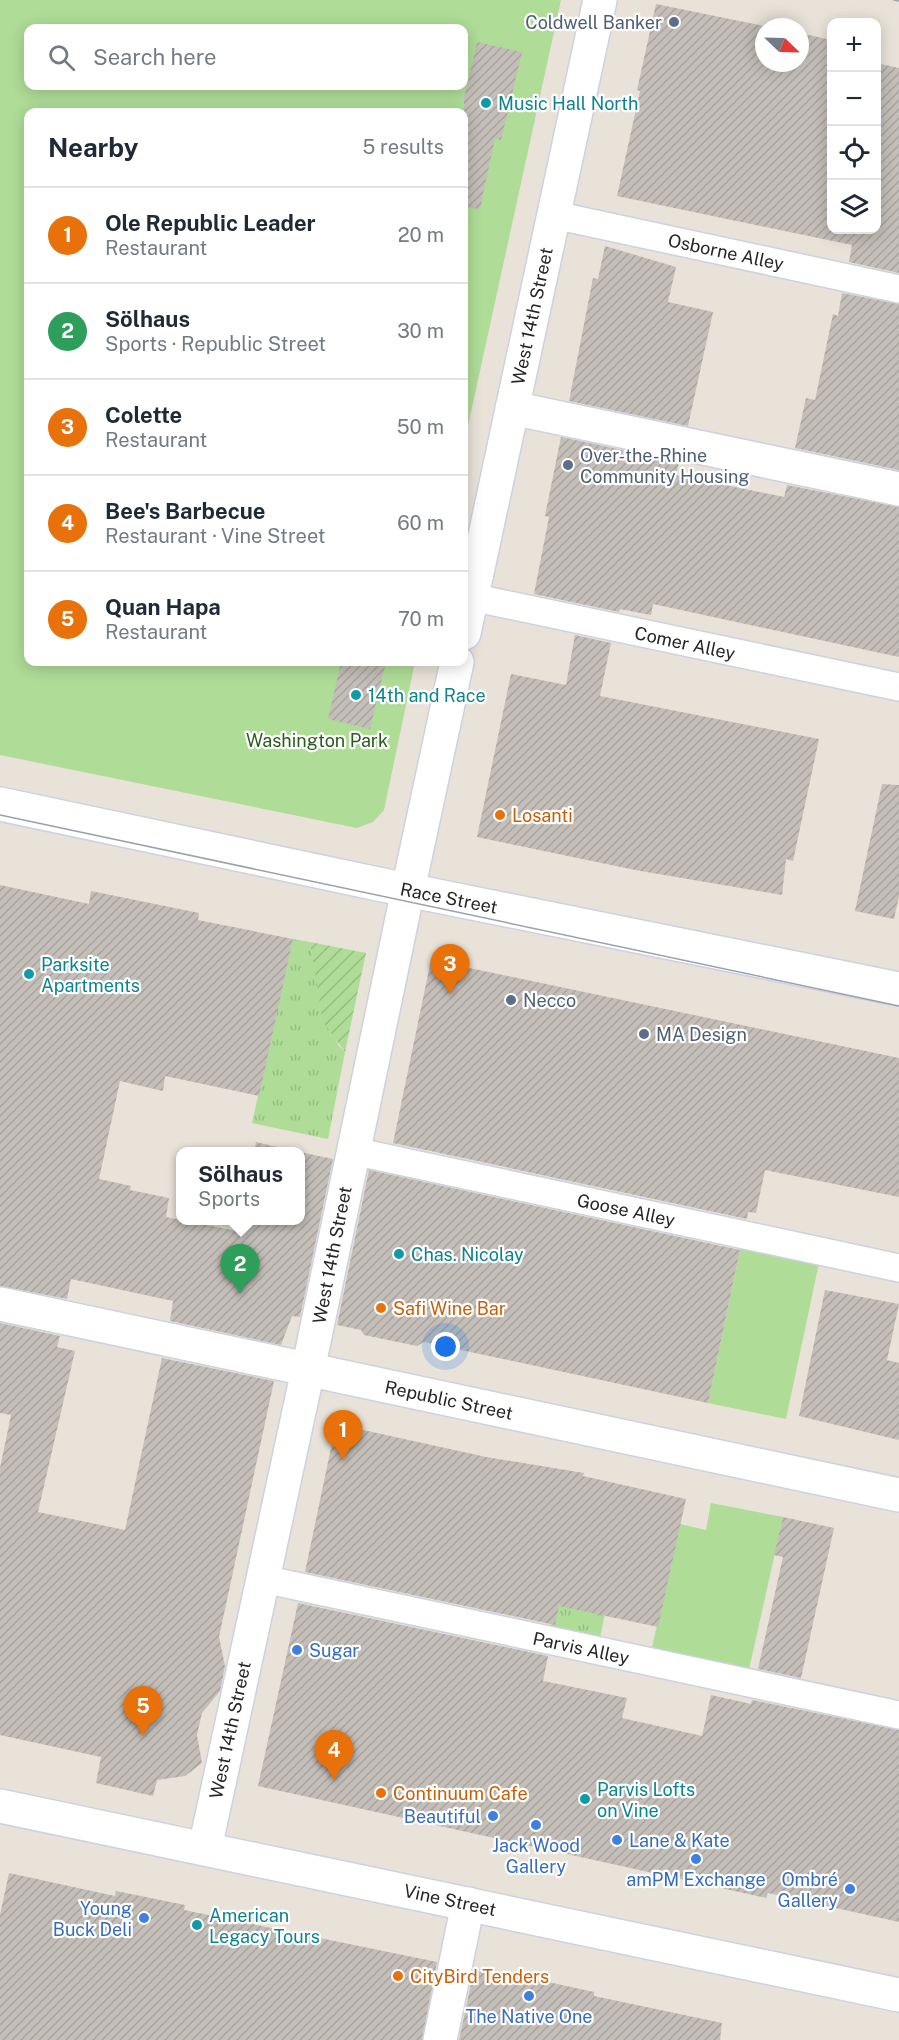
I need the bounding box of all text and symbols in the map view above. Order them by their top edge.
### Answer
place label: Coldwell Banker [525,12,662,33]
marker: Coldwell Banker [667,15,681,29]
north arrow [755,18,809,72]
map controls [827,18,881,234]
button: + [827,18,881,72]
search box [24,24,468,90]
icon: search [45,41,78,74]
text: Search here [93,44,217,70]
button: − [827,72,881,126]
place label: Music Hall North [498,93,638,114]
marker: Music Hall North [479,96,493,110]
button: locate [827,126,881,180]
text: Nearby [48,132,138,163]
text: 5 results [362,135,444,159]
button: layers [827,180,881,234]
text: Ole Republic Leader [105,210,316,236]
text: 1 [63,223,72,247]
text: 20 m [398,223,444,247]
street label: Osborne Alley [666,229,786,275]
text: Restaurant [105,236,207,260]
street label: West 14th Street [507,245,557,387]
text: Sölhaus [105,306,190,332]
text: 2 [61,319,74,343]
text: 30 m [397,319,444,343]
text: Sports · Republic Street [105,332,326,356]
text: Colette [105,402,182,428]
text: 3 [61,415,74,439]
text: 50 m [397,415,444,439]
text: Restaurant [105,428,207,452]
place label: Over-the-Rhine Community Housing [580,445,750,487]
marker: Over-the-Rhine Community Housing [561,458,575,472]
text: Bee's Barbecue [105,498,265,524]
text: 4 [61,511,74,535]
text: 60 m [397,511,444,535]
text: Restaurant · Vine Street [105,524,326,548]
text: Quan Hapa [105,594,221,620]
text: 5 [61,607,74,631]
text: 70 m [398,607,444,631]
text: Restaurant [105,620,207,644]
street label: Comer Alley [633,622,738,664]
place label: 14th and Race [368,685,486,706]
marker: 14th and Race [349,688,363,702]
park label: Washington Park [246,730,388,751]
place label: Losanti [512,805,573,826]
marker: Losanti [493,808,507,822]
street label: Race Street [399,878,499,918]
pin: 3 [430,944,470,994]
place label: Parksite Apartments [41,954,140,996]
marker: Parksite Apartments [22,967,36,981]
place label: Necco [523,990,576,1011]
marker: Necco [504,993,518,1007]
place label: MA Design [656,1024,747,1045]
marker: MA Design [637,1027,651,1041]
popup [176,1147,305,1225]
text: Sölhaus [198,1161,283,1187]
street label: West 14th Street [308,1184,356,1326]
text: Sports [198,1187,260,1211]
street label: Goose Alley [575,1189,677,1231]
pin: 2 [220,1244,260,1294]
place label: Chas. Nicolay [411,1244,524,1265]
marker: Chas. Nicolay [392,1247,406,1261]
place label: Safi Wine Bar [393,1298,506,1319]
marker: Safi Wine Bar [374,1301,388,1315]
your location [431,1332,460,1361]
street label: Republic Street [383,1376,515,1424]
pin: 1 [324,1410,362,1460]
street label: Parvis Alley [531,1628,632,1669]
place label: Sugar [309,1640,359,1661]
marker: Sugar [290,1643,304,1657]
street label: West 14th Street [205,1659,255,1801]
pin: 5 [124,1686,162,1736]
pin: 4 [314,1730,354,1780]
place label: Parvis Lofts on Vine [597,1779,695,1821]
place label: Continuum Cafe [393,1783,528,1804]
marker: Continuum Cafe [374,1786,388,1800]
marker: Parvis Lofts on Vine [578,1792,592,1806]
place label: Beautiful [404,1806,481,1827]
marker: Beautiful [486,1809,500,1823]
marker: Jack Wood Gallery [529,1818,543,1832]
place label: Lane & Kate [629,1830,730,1851]
marker: Lane & Kate [610,1833,624,1847]
place label: Jack Wood Gallery [492,1835,580,1877]
marker: amPM Exchange [689,1852,703,1866]
place label: amPM Exchange [626,1869,766,1890]
place label: Ombré Gallery [778,1869,838,1911]
street label: Vine Street [402,1880,498,1920]
marker: Ombré Gallery [843,1882,857,1896]
place label: Young Buck Deli [53,1898,132,1940]
place label: American Legacy Tours [209,1905,320,1947]
marker: Young Buck Deli [137,1911,151,1925]
marker: American Legacy Tours [190,1918,204,1932]
place label: CityBird Tenders [410,1966,549,1987]
marker: CityBird Tenders [391,1969,405,1983]
marker: The Native One [522,1989,536,2003]
place label: The Native One [465,2006,593,2027]

